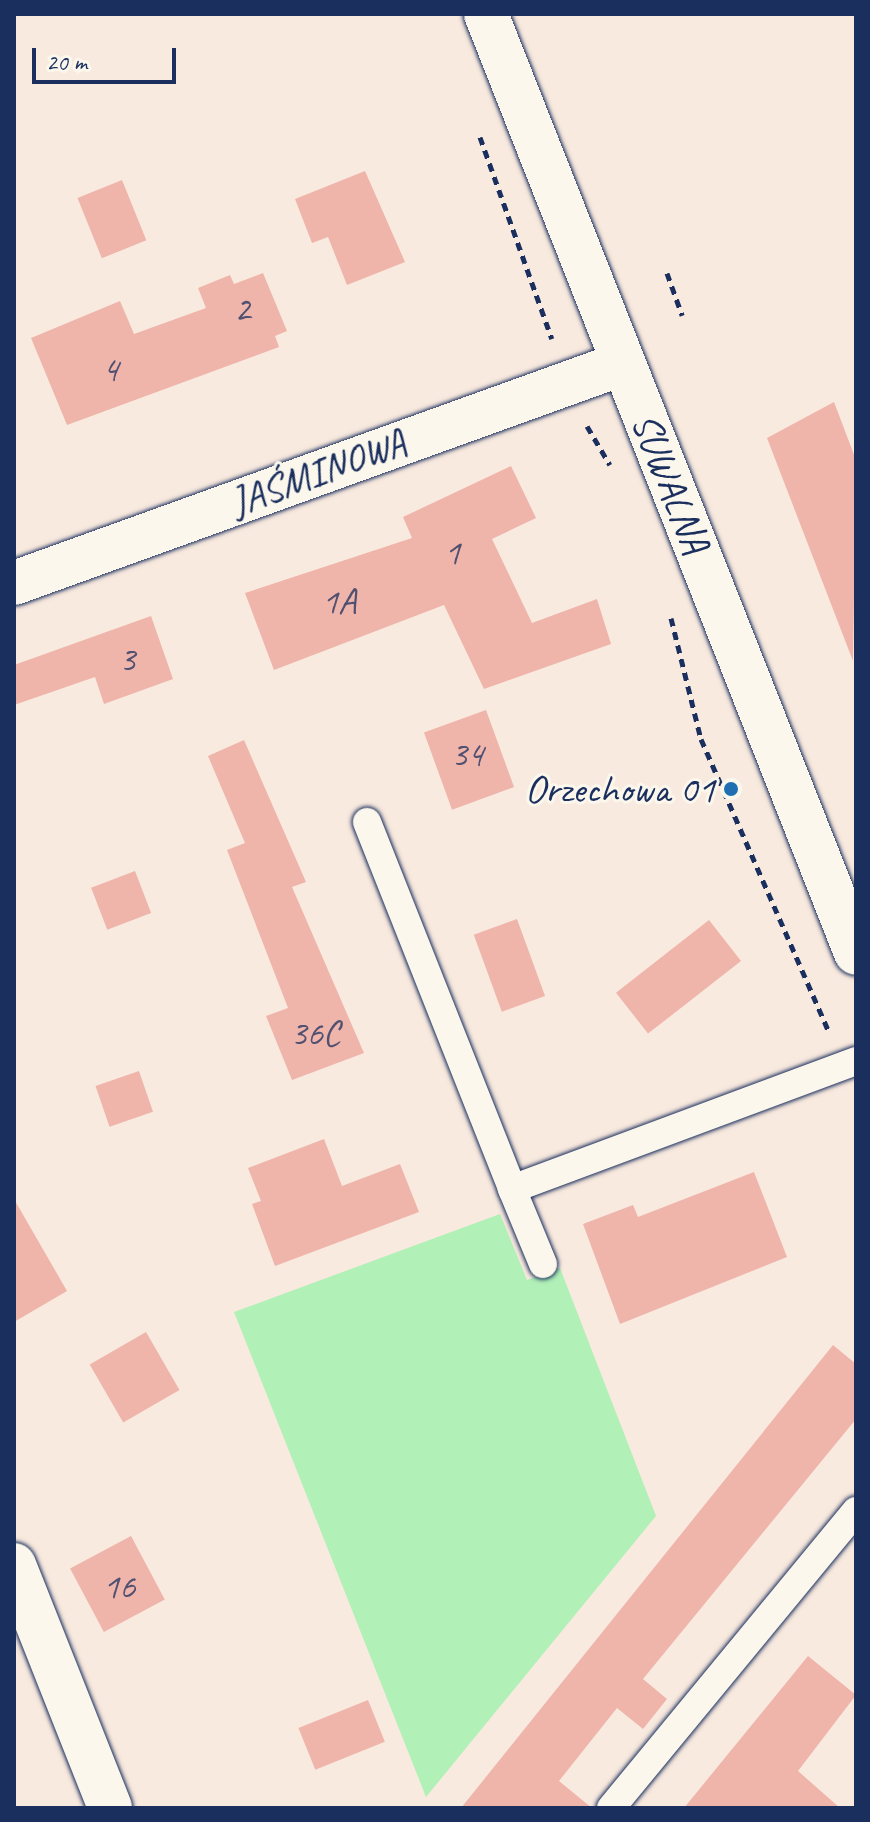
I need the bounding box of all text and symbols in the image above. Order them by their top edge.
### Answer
scale bar [36,32,180,82]
text: 20 m [46,47,87,77]
house number: 2 [234,288,250,332]
house number: 4 [102,348,118,392]
street label: SUWALNA [621,406,721,560]
street label: JAŚMINOWA [224,418,412,526]
house number: 1 [444,531,460,575]
house number: 1A [322,580,356,624]
house number: 3 [119,638,135,682]
house number: 34 [451,733,483,777]
place label: Orzechowa 01 [525,765,715,813]
marker: Orzechowa 01 [722,780,740,798]
house number: 36C [290,1012,340,1056]
house number: 16 [103,1565,135,1609]

